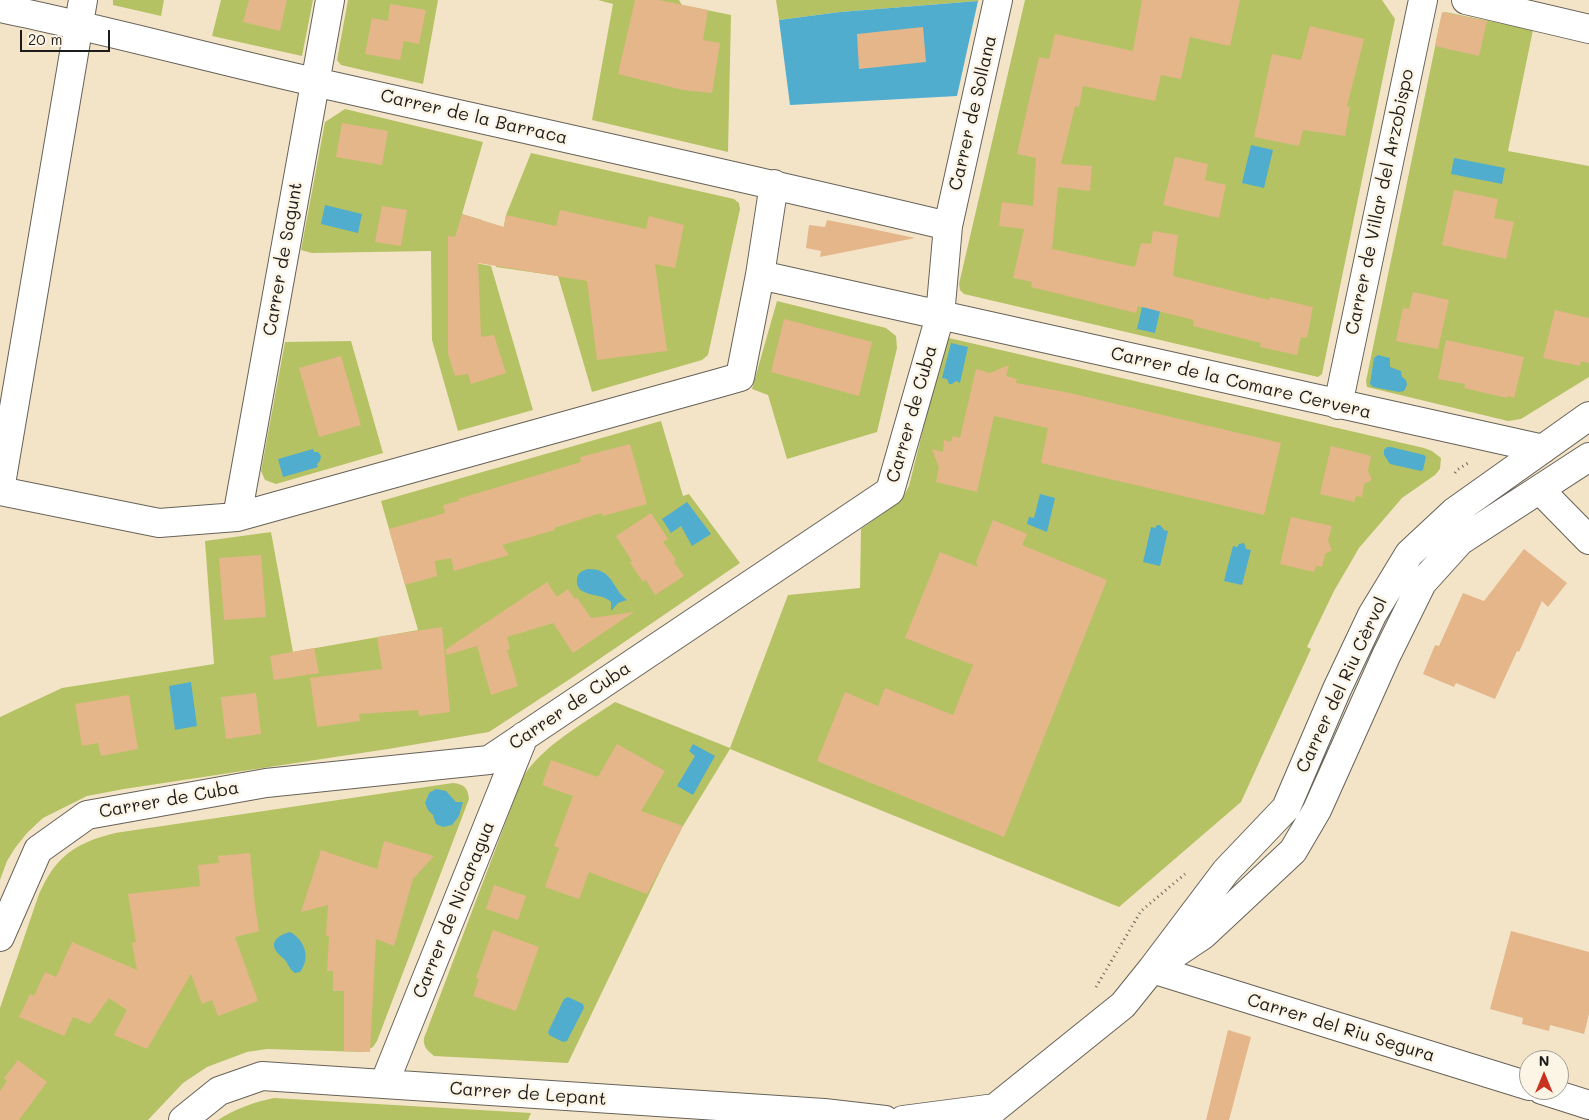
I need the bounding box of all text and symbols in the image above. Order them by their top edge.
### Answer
scale bar [22,20,112,52]
text: 20 m [28,29,62,49]
street label: Carrer de Sollana [945,33,1001,193]
street label: Carrer de Villar del Arzobispo [1341,67,1419,337]
street label: Carrer de la Barraca [378,85,570,149]
street label: Carrer de Sagunt [259,180,307,338]
street label: Carrer de la Comare Cervera [1109,342,1373,424]
street label: Carrer de Cuba [882,343,942,485]
street label: Carrer del Riu Cèrvol [1292,594,1392,776]
street label: Carrer de Cuba [505,657,635,755]
street label: Carrer de Cuba [97,777,241,823]
street label: Carrer de Nicaragua [409,818,499,1002]
street label: Carrer del Riu Segura [1244,989,1438,1067]
north arrow [1519,1050,1569,1100]
text: N [1539,1051,1549,1070]
street label: Carrer de Lepant [449,1078,607,1110]

